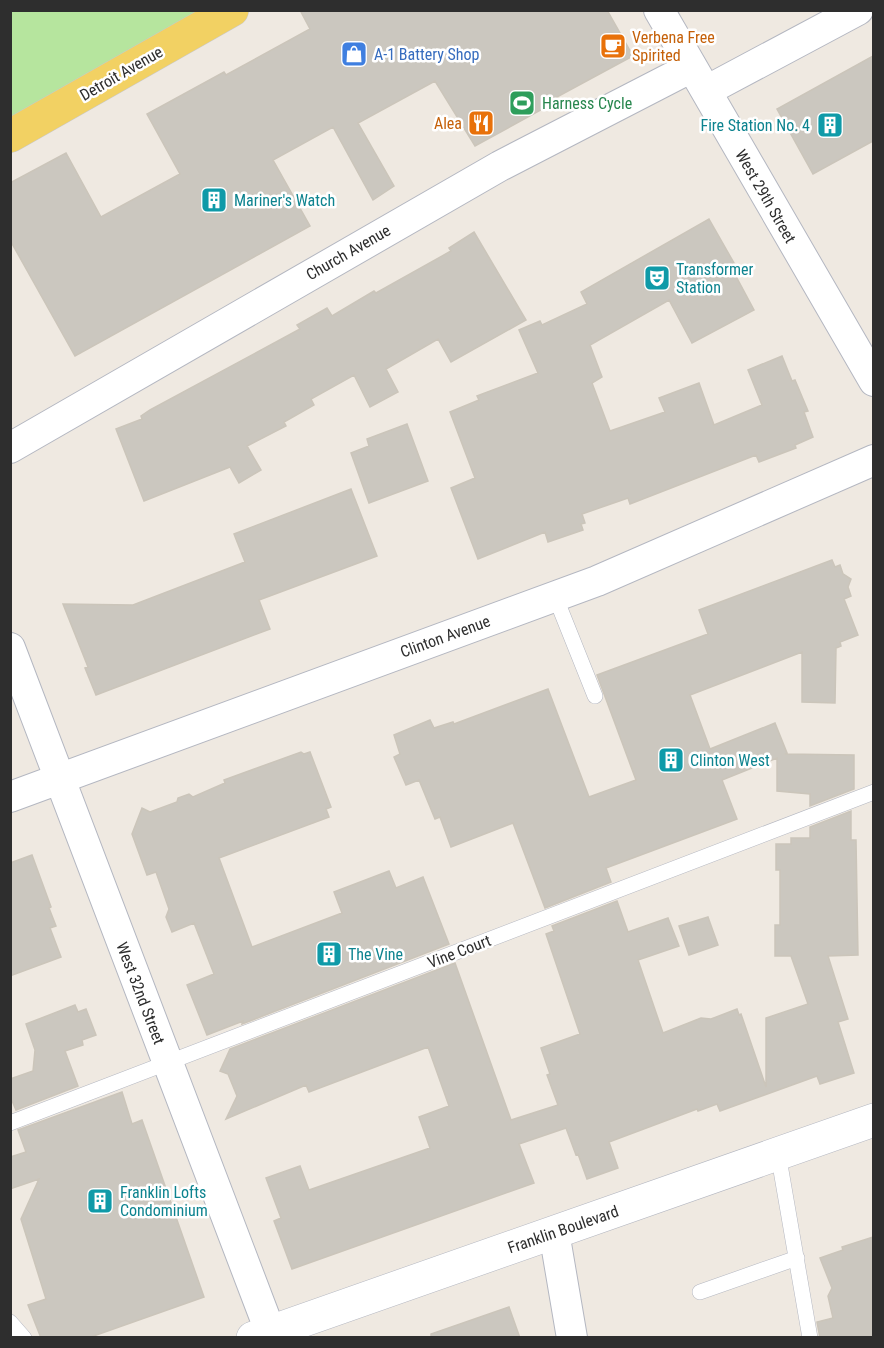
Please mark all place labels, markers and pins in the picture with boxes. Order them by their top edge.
place label: Verbena Free Spirited [632,28,715,65]
cafe icon: Verbena Free Spirited [598,31,628,61]
shop icon: A-1 Battery Shop [339,39,369,69]
place label: A-1 Battery Shop [374,45,480,64]
sports icon: Harness Cycle [507,88,537,118]
place label: Harness Cycle [542,94,632,113]
restaurant icon: Alea [466,108,496,138]
building icon: Fire Station No. 4 [815,110,845,140]
place label: Alea [434,114,462,133]
place label: Fire Station No. 4 [700,116,810,135]
building icon: Mariner's Watch [199,185,229,215]
place label: Mariner's Watch [234,191,335,210]
place label: Transformer Station [676,260,754,297]
theatre icon: Transformer Station [642,263,672,293]
building icon: Clinton West [656,745,686,775]
place label: Clinton West [690,751,770,770]
building icon: The Vine [314,939,344,969]
place label: The Vine [348,945,403,964]
place label: Franklin Lofts Condominium [120,1183,208,1220]
building icon: Franklin Lofts Condominium [85,1186,115,1216]

